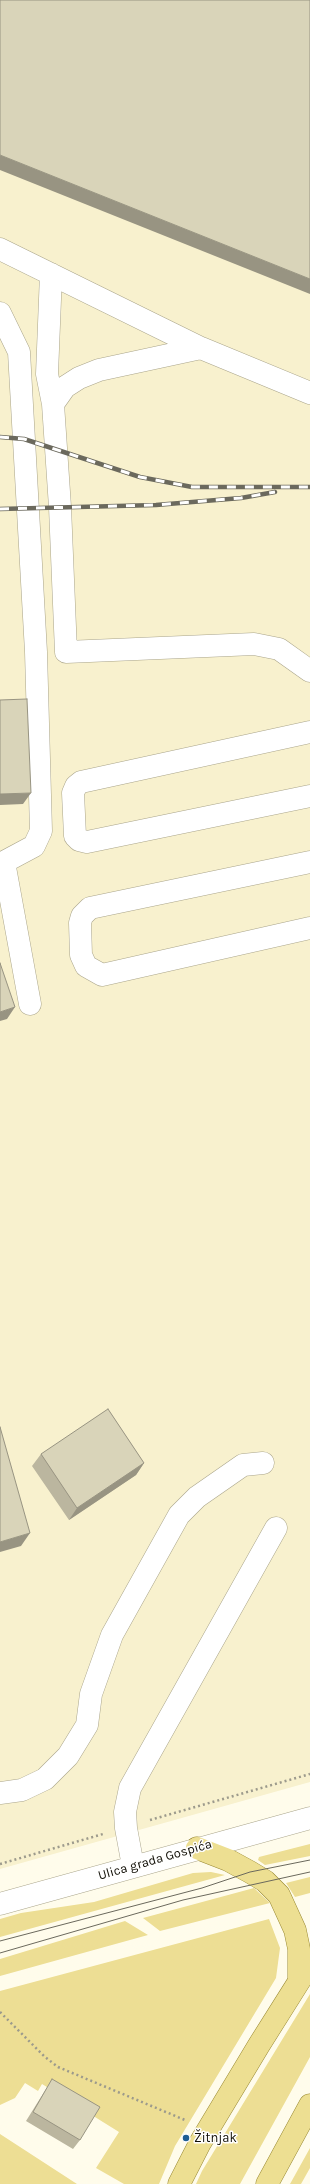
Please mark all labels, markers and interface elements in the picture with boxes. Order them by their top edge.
street label: Ulica grada Gospića [96,1836,214,1884]
place label: Žitnjak [194,2130,237,2146]
marker: Žitnjak [181,2133,191,2143]

